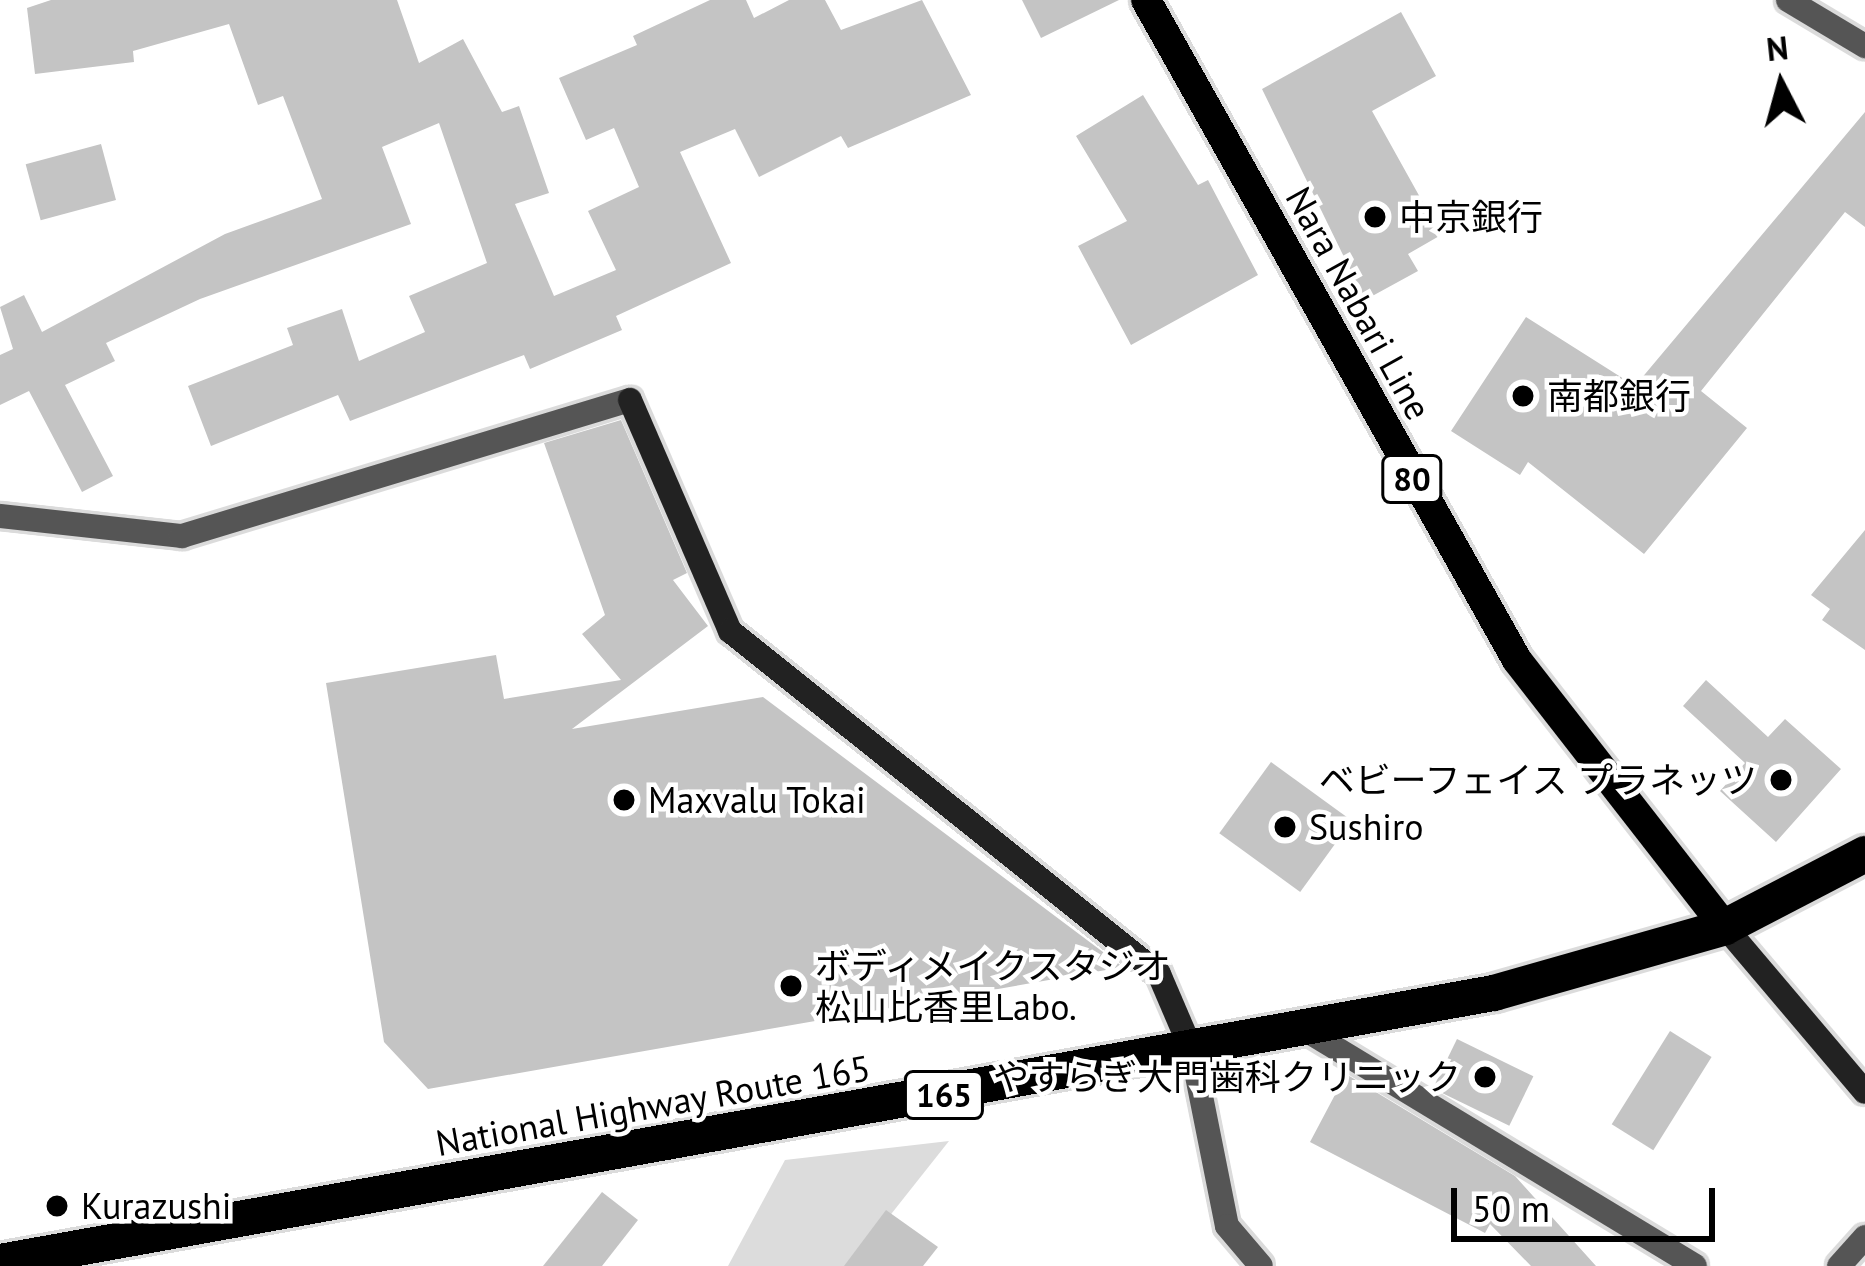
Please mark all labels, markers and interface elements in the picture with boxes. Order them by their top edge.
north arrow [1721,24,1841,144]
text: N [1764,25,1790,70]
street label: Nara Nabari Line [1277,179,1441,427]
place label: 中京銀行 [1399,195,1543,239]
marker: 中京銀行 [1362,204,1388,230]
place label: 南都銀行 [1547,374,1691,418]
marker: 南都銀行 [1510,383,1536,409]
road number: 80 [1379,452,1445,506]
place label: ベビーフェイス プラネッツ [1315,758,1757,802]
marker: ベビーフェイス プラネッツ [1768,767,1794,793]
place label: Maxvalu Tokai [648,778,867,822]
marker: Maxvalu Tokai [611,787,637,813]
place label: Sushiro [1309,805,1424,849]
marker: Sushiro [1272,814,1298,840]
place label: ボディメイクスタジオ 松山比香里Labo. [815,943,1175,1028]
marker: ボディメイクスタジオ 松山比香里Labo. [778,973,804,999]
street label: National Highway Route 165 [432,1045,874,1165]
place label: やすらぎ大門歯科クリニック [993,1055,1461,1099]
marker: やすらぎ大門歯科クリニック [1472,1064,1498,1090]
road number: 165 [902,1068,986,1122]
scale bar [1457,1164,1721,1238]
place label: Kurazushi [81,1184,231,1228]
text: 50 m [1472,1185,1550,1232]
marker: Kurazushi [44,1193,70,1219]

